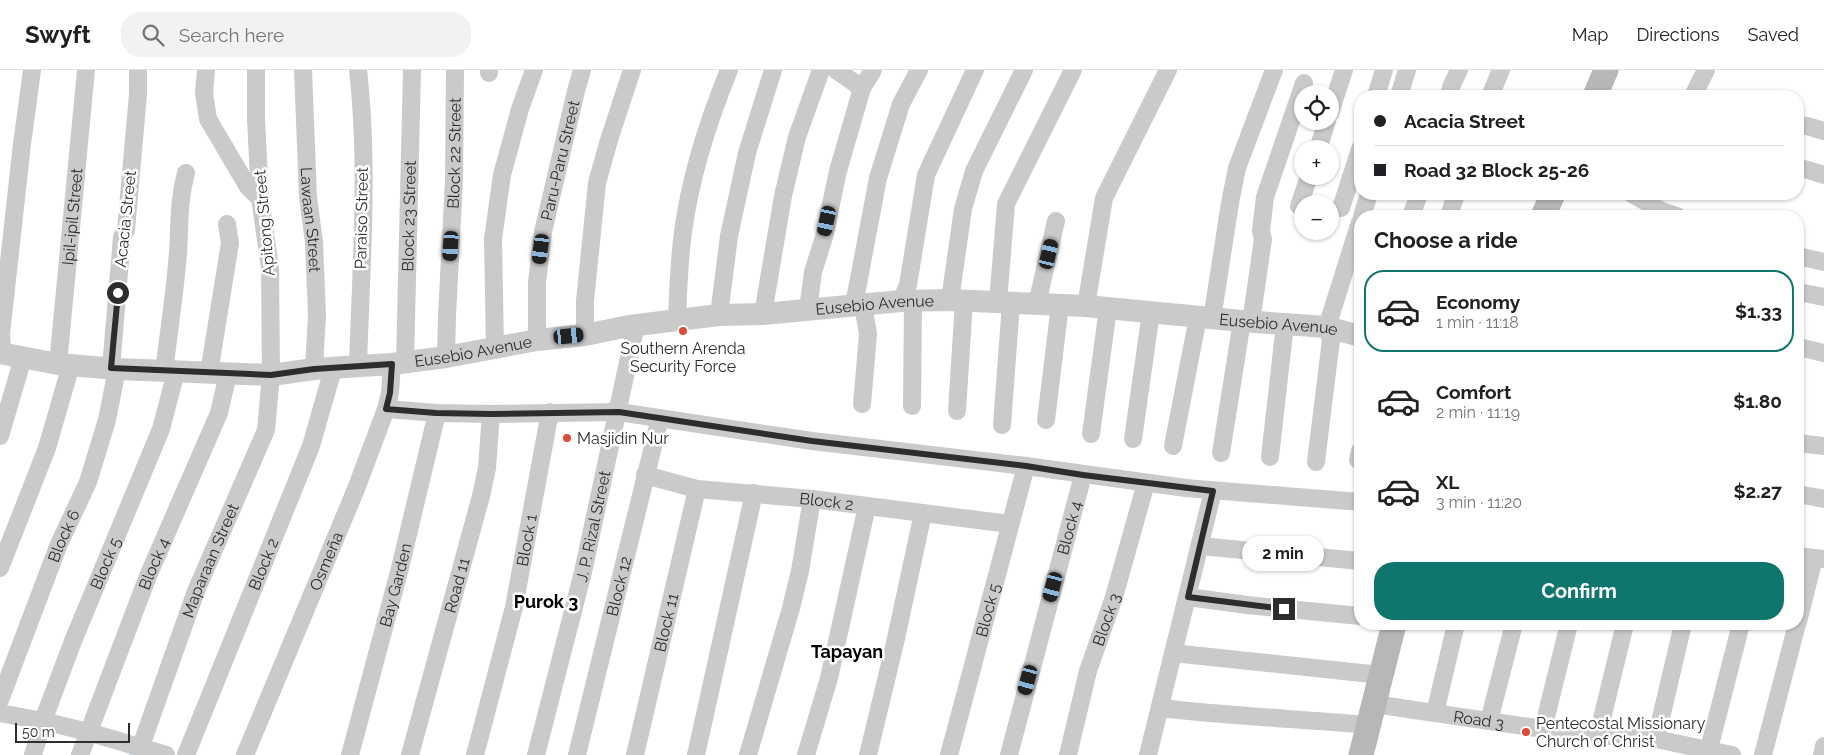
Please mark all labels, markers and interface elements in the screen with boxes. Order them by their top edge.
search box [121,12,471,57]
text: Swyft [25,20,91,49]
icon: search [139,21,167,49]
text: Search here [179,24,284,46]
text: Map [1572,24,1608,45]
text: Directions [1636,24,1720,45]
text: Saved [1748,24,1799,45]
map controls [1294,85,1339,240]
button: locate [1294,85,1339,130]
street label: Block 22 Street [444,97,465,209]
street label: Paru-Paru Street [537,98,584,222]
text: Acacia Street [1404,110,1525,132]
button: + [1294,140,1339,185]
text: Road 32 Block 25-26 [1404,159,1589,181]
street label: Block 23 Street [398,160,420,272]
street label: Paraiso Street [351,166,372,269]
street label: Ipil-ipil Street [58,167,87,266]
street label: Lawaan Street [297,167,324,273]
street label: Apitong Street [250,168,279,277]
street label: Acacia Street [111,169,140,269]
button: − [1294,195,1339,240]
car [816,205,837,237]
text: Choose a ride [1374,227,1518,253]
car [442,231,459,261]
car [531,233,550,265]
car [1038,238,1059,270]
route start [107,282,129,304]
icon: car [1376,289,1421,334]
street label: Eusebio Avenue [815,291,934,319]
text: Economy [1436,291,1520,313]
text: $1.33 [1735,300,1782,322]
street label: Eusebio Avenue [1218,310,1340,340]
text: 1 min · 11:18 [1436,313,1519,332]
marker: Southern Arenda Security Force [677,325,689,337]
car [553,327,584,345]
street label: Eusebio Avenue [413,332,533,371]
place label: Southern Arenda Security Force [621,339,745,376]
icon: car [1376,379,1421,424]
text: Comfort [1436,381,1511,403]
text: $1.80 [1733,390,1782,412]
text: 2 min · 11:19 [1436,403,1520,422]
place label: Masjidin Nur [577,429,669,448]
marker: Masjidin Nur [561,432,573,444]
street label: J. P. Rizal Street [572,468,615,584]
icon: car [1376,469,1421,514]
text: XL [1436,471,1459,493]
text: $2.27 [1734,480,1782,502]
street label: Block 2 [799,489,855,514]
text: 3 min · 11:20 [1436,493,1522,512]
street label: Block 4 [1053,499,1086,557]
street label: Maparaan Street [178,500,243,620]
street label: Block 6 [44,507,84,565]
street label: Block 1 [513,512,541,568]
street label: Osmeña [306,529,347,594]
street label: Block 5 [86,534,125,592]
street label: Block 4 [135,535,174,592]
street label: Block 2 [245,536,283,593]
callout: 2 min [1243,536,1325,572]
street label: Bay Garden [376,541,416,629]
text: 2 min [1262,544,1304,563]
street label: Block 12 [603,554,636,618]
street label: Road 11 [440,556,474,615]
button: Confirm [1374,562,1784,620]
car [1041,571,1064,603]
street label: Block 5 [972,581,1004,639]
district label: Purok 3 [514,591,578,612]
street label: Block 11 [650,591,682,654]
street label: Block 3 [1089,591,1125,648]
route end [1273,598,1295,620]
district label: Tapayan [811,641,883,662]
car [1016,664,1039,696]
street label: Road 3 [1452,707,1505,733]
place label: Pentecostal Missionary Church of Christ [1536,714,1706,751]
scale bar [15,720,130,743]
text: 50 m [22,724,55,740]
marker: Pentecostal Missionary Church of Christ [1520,726,1532,738]

